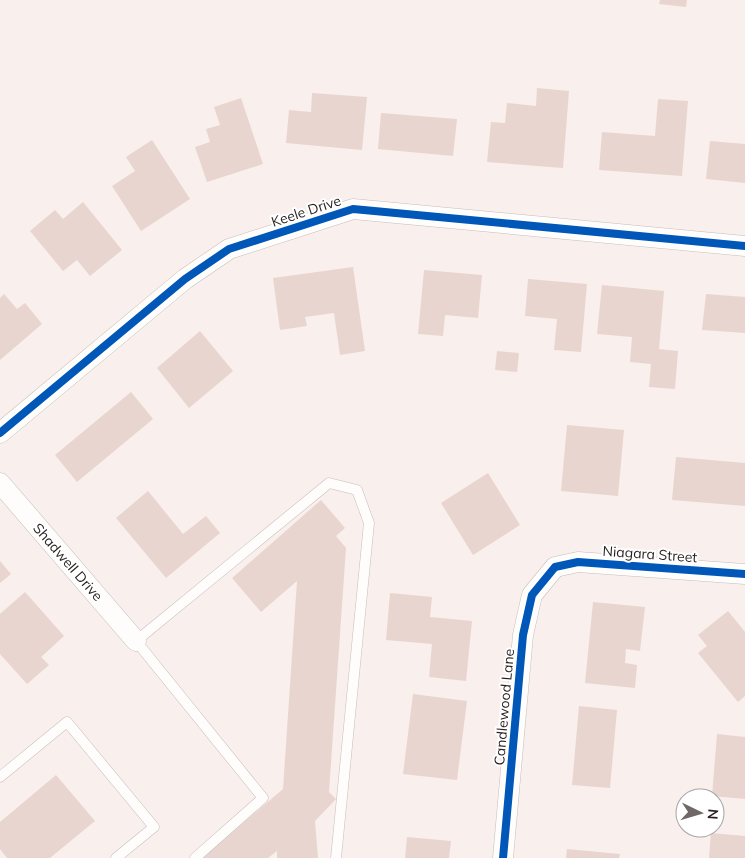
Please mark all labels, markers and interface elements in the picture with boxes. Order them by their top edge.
street label: Keele Drive [269,191,343,231]
street label: Shadwell Drive [29,519,107,605]
street label: Niagara Street [602,542,698,566]
street label: Candlewood Lane [490,648,518,766]
north arrow [675,788,725,838]
text: N [704,808,722,820]

